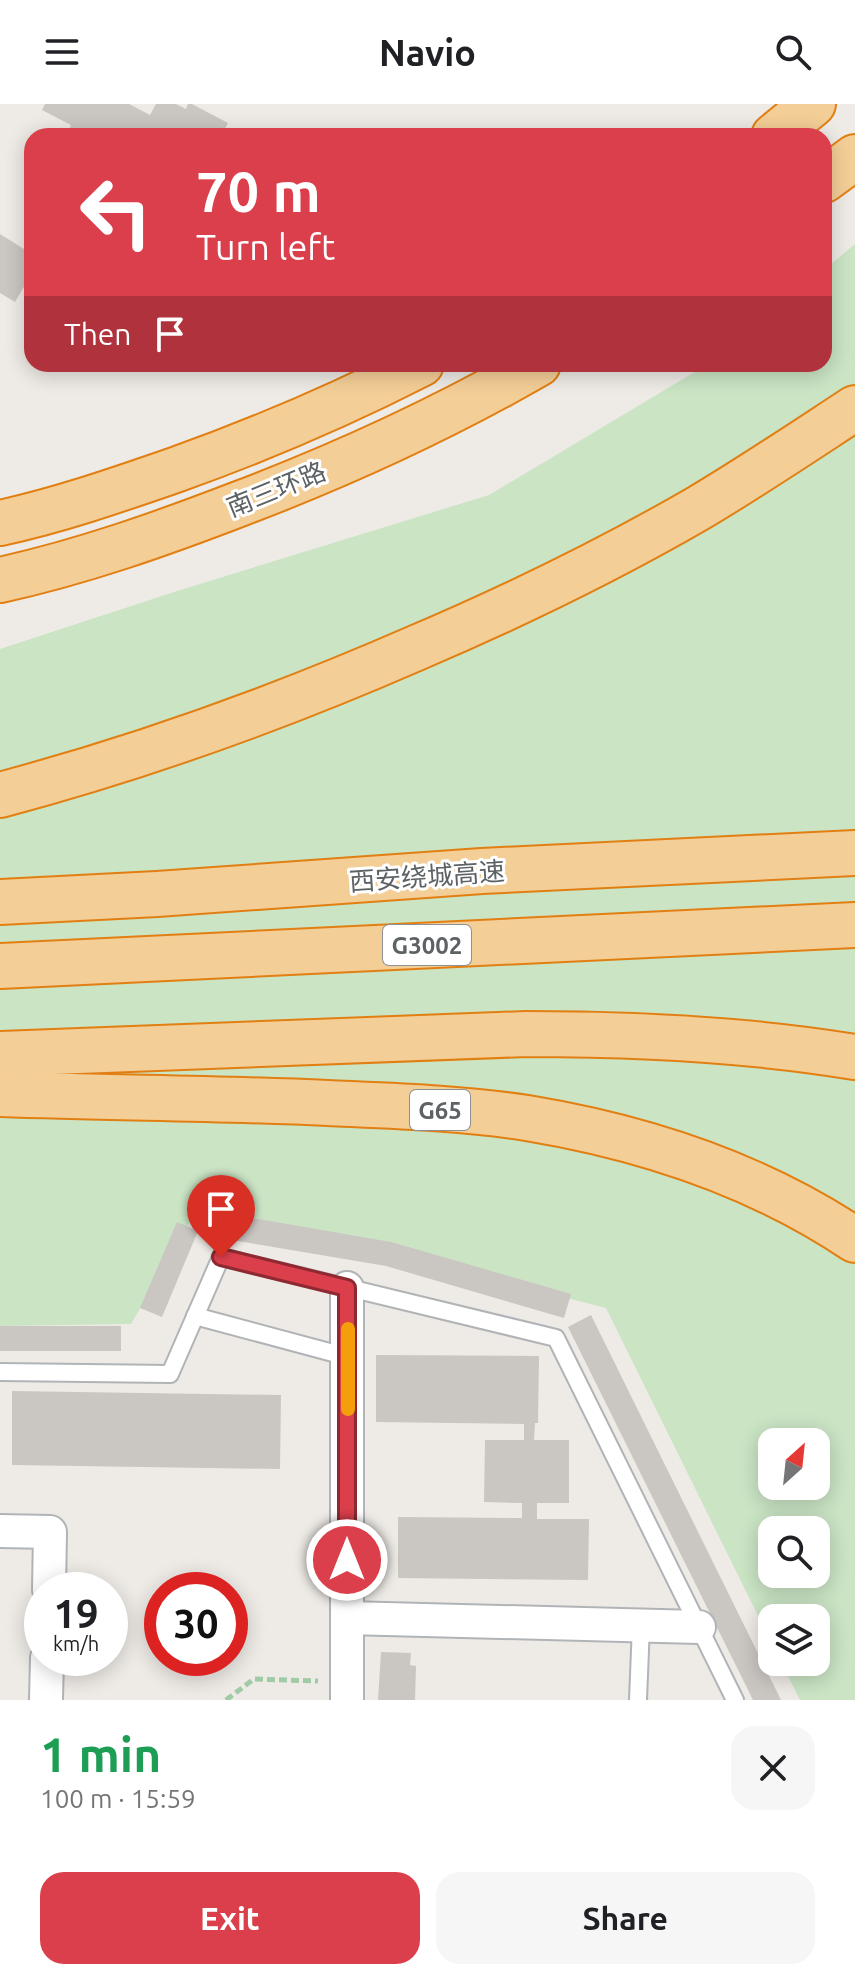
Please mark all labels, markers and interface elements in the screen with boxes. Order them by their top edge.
icon: menu [40,30,84,74]
icon: search [771,30,815,74]
text: Navio [379,32,476,73]
icon: left [64,160,168,264]
text: 70 m [196,160,321,223]
text: Turn left [196,226,335,267]
icon: arrive [148,312,192,356]
text: Then [64,317,132,351]
street label: 南三环路 [222,456,330,522]
street label: 西安绕城高速 [348,856,506,896]
road number: G3002 [383,925,471,965]
road number: G65 [410,1090,470,1130]
pin [187,1175,255,1257]
icon: arrive [199,1187,243,1231]
north arrow [758,1428,830,1500]
map controls [758,1428,830,1676]
button: search [758,1516,830,1588]
position arrow [305,1518,389,1602]
speed limit sign: 30 [144,1572,248,1676]
text: 19 [53,1591,99,1636]
button: layers [758,1604,830,1676]
text: km/h [53,1632,99,1655]
button: close [731,1726,815,1810]
text: 1 min [40,1727,161,1781]
text: 100 m · 15:59 [40,1784,196,1813]
button: Exit [40,1872,420,1964]
button: Share [436,1872,815,1964]

